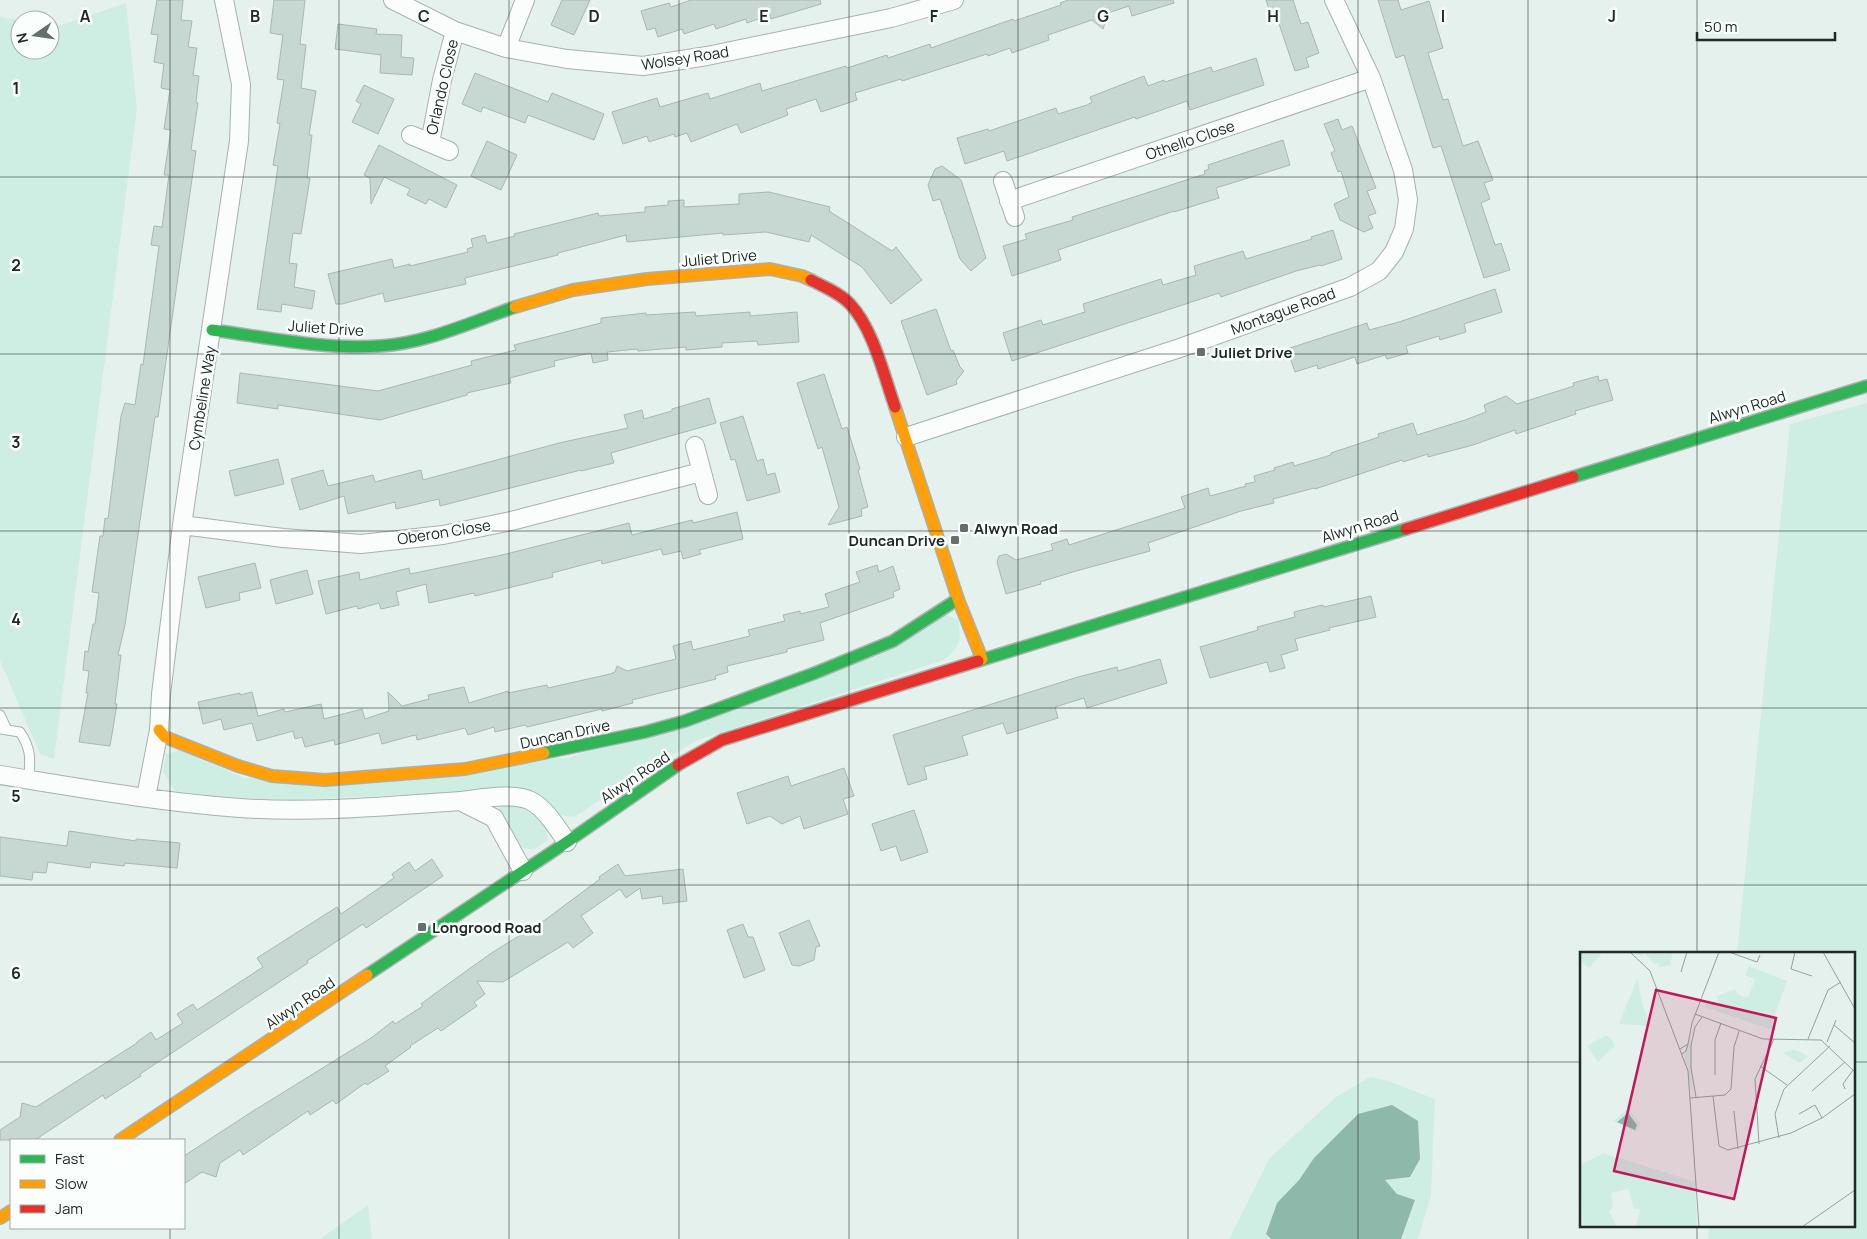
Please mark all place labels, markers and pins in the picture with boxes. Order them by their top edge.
place label: Juliet Drive [1211,342,1293,363]
marker: Juliet Drive [1195,346,1207,358]
place label: Alwyn Road [974,518,1058,539]
marker: Alwyn Road [958,522,970,534]
place label: Duncan Drive [849,530,945,551]
marker: Duncan Drive [949,534,961,546]
place label: Longrood Road [432,917,542,938]
marker: Longrood Road [416,921,428,933]

